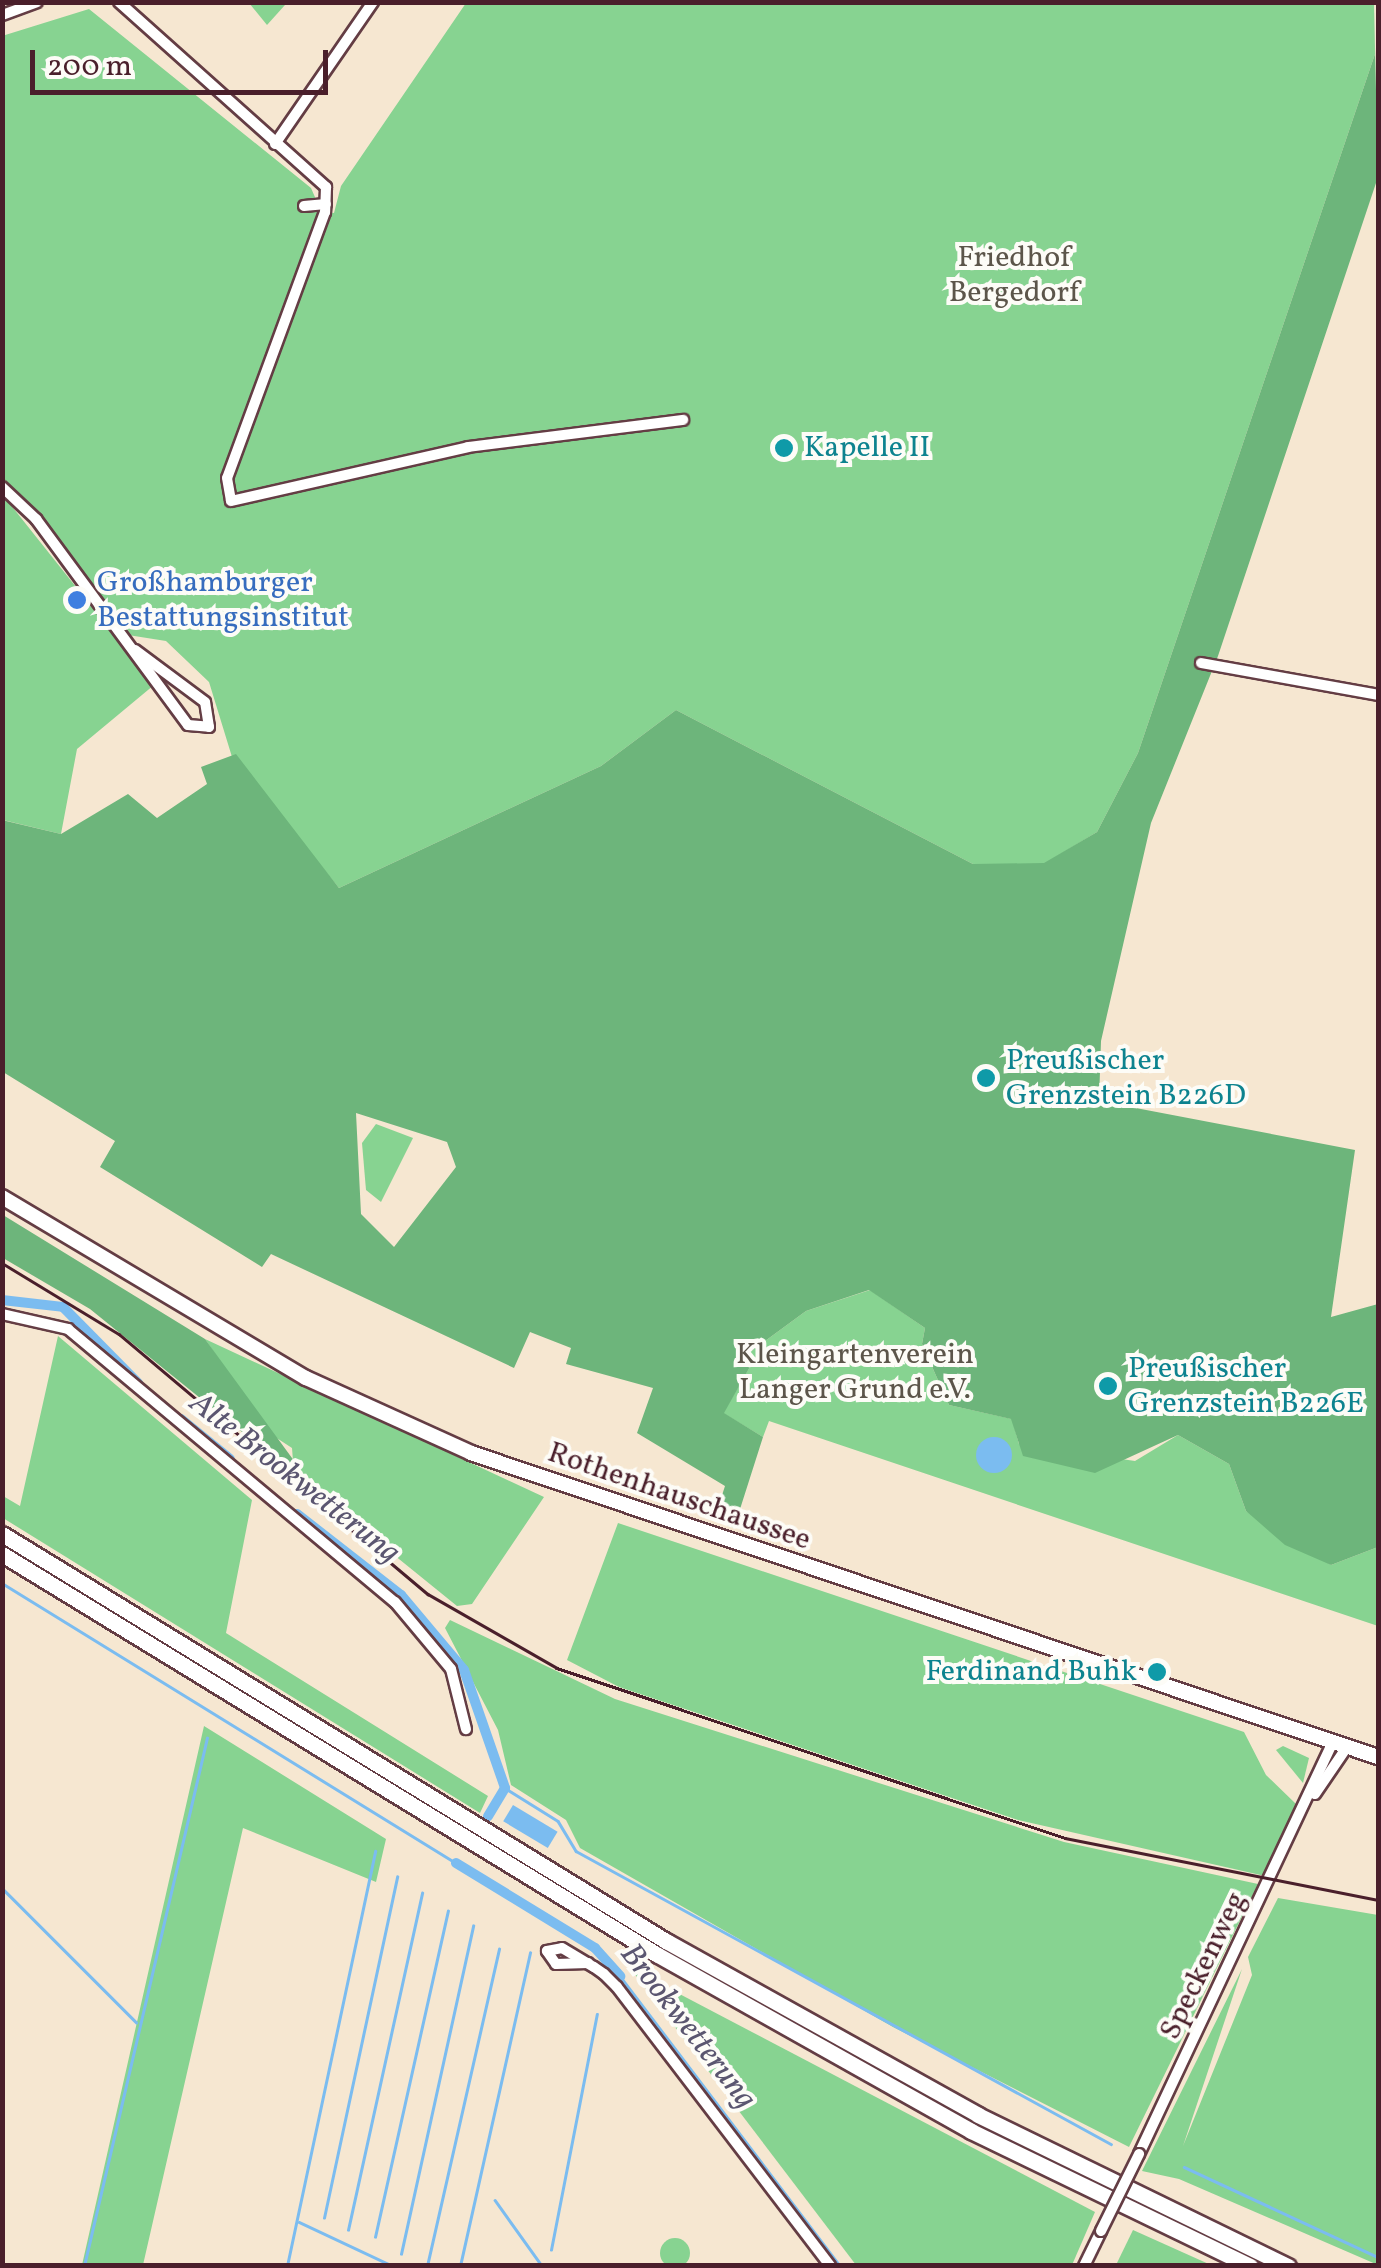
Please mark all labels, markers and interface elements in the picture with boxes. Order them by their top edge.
scale bar [35,30,332,92]
text: 200 m [47,46,132,88]
park label: Friedhof Bergedorf [949,240,1079,310]
place label: Kapelle II [804,430,930,466]
marker: Kapelle II [773,437,795,459]
place label: Großhamburger Bestattungsinstitut [97,565,349,636]
marker: Großhamburger Bestattungsinstitut [66,589,88,611]
place label: Preußischer Grenzstein B226D [1006,1043,1246,1114]
marker: Preußischer Grenzstein B226D [975,1067,997,1089]
park label: Kleingartenverein Langer Grund e.V. [736,1337,974,1408]
place label: Preußischer Grenzstein B226E [1128,1351,1364,1422]
marker: Preußischer Grenzstein B226E [1097,1375,1119,1397]
water label: Alte Brookwetterung [181,1385,407,1573]
street label: Rothenhauschaussee [543,1435,815,1559]
place label: Ferdinand Buhk [925,1654,1137,1690]
marker: Ferdinand Buhk [1146,1661,1168,1683]
street label: Speckenweg [1153,1886,1255,2046]
water label: Brookwetterung [611,1937,763,2117]

